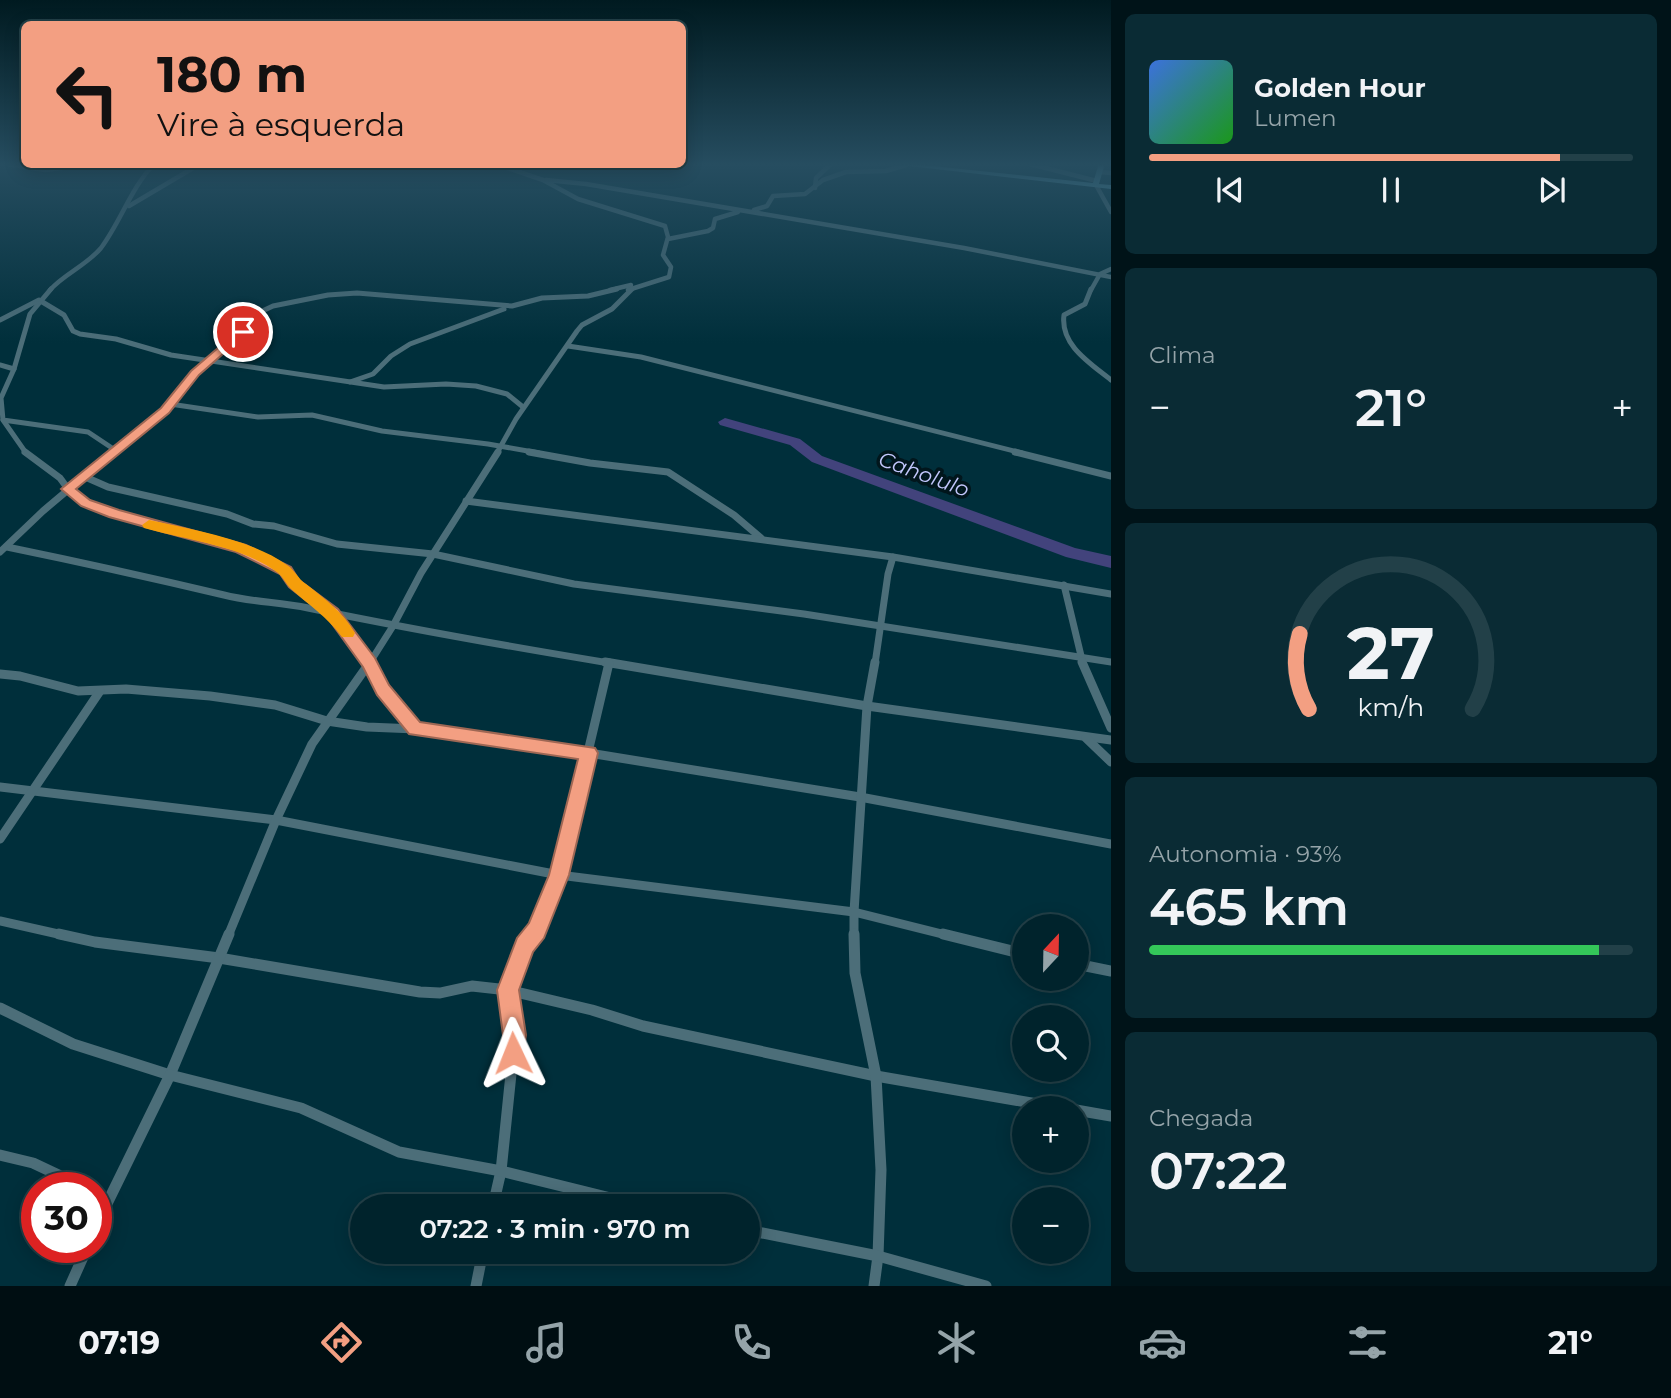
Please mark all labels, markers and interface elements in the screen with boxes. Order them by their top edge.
text: 180 m [157,45,307,104]
icon: left [42,49,133,140]
text: Golden Hour [1254,72,1426,104]
text: Lumen [1254,104,1337,132]
text: Vire à esquerda [157,105,405,144]
icon: previous [1211,171,1249,209]
icon: pause [1372,171,1410,209]
icon: next [1533,171,1571,209]
pin [213,302,273,362]
icon: arrive [224,313,262,351]
text: Clima [1149,341,1216,369]
text: 21° [1355,376,1427,439]
text: − [1149,384,1171,431]
text: + [1611,384,1633,431]
water label: Caholulo [875,446,973,502]
text: 27 [1347,609,1435,697]
text: km/h [1358,692,1424,722]
text: Autonomia · 93% [1149,840,1342,868]
text: 465 km [1149,875,1349,938]
north arrow [1012,914,1088,990]
map controls [1012,914,1089,1264]
button: search [1012,1005,1089,1082]
position arrow [476,1016,550,1090]
button: + [1012,1096,1089,1173]
text: Chegada [1149,1104,1253,1132]
text: 07:22 [1149,1139,1288,1202]
speed limit sign: 30 [21,1172,112,1263]
button: − [1012,1187,1089,1264]
text: 07:22 · 3 min · 970 m [419,1213,691,1245]
icon: directions [317,1318,366,1367]
icon: music [522,1318,571,1367]
icon: phone [727,1318,776,1367]
icon: climate [932,1318,981,1367]
icon: car [1138,1318,1187,1367]
icon: filters [1343,1318,1392,1367]
text: 07:19 [78,1323,160,1362]
text: 21° [1548,1323,1593,1362]

